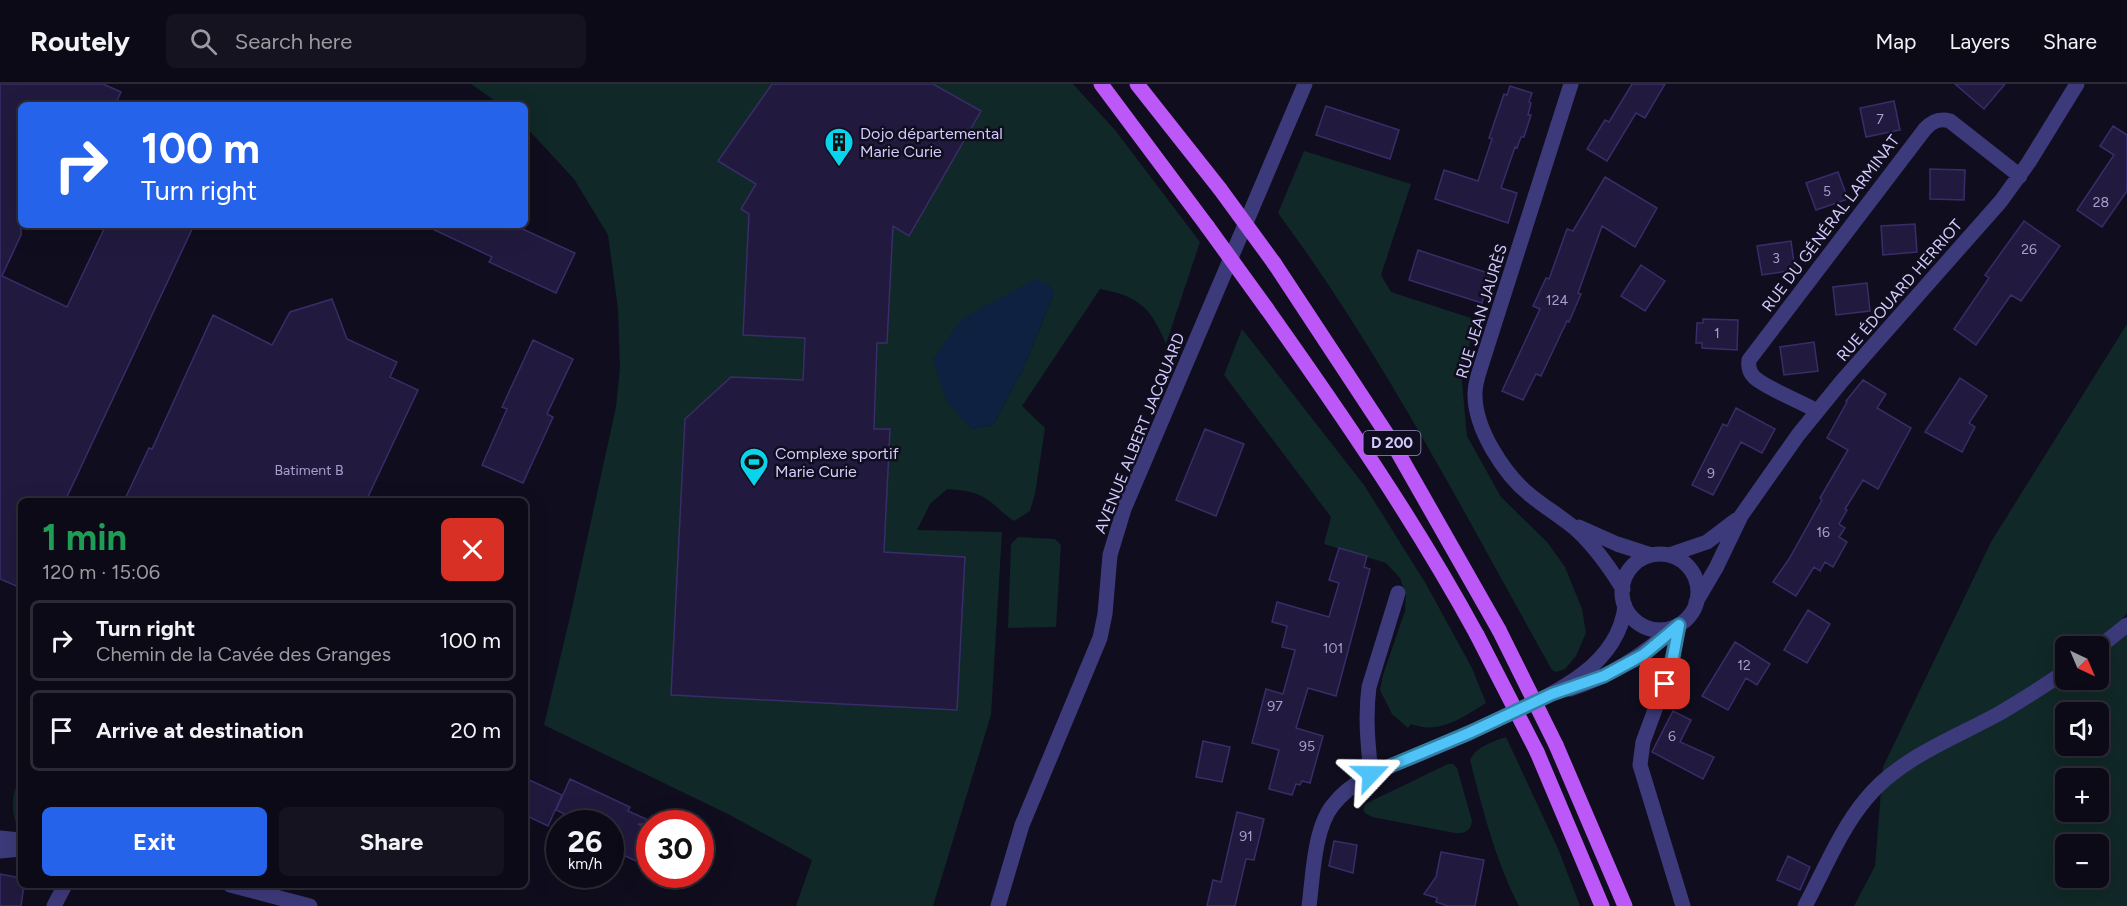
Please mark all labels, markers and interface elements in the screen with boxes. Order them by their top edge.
search box [166,14,586,68]
text: Routely [30,24,130,58]
icon: search [187,25,220,58]
text: Search here [235,28,352,55]
text: Map [1876,29,1916,54]
text: Layers [1949,29,2010,54]
text: Share [2043,29,2097,54]
house number: 7 [1876,111,1884,128]
text: 100 m [141,123,260,174]
place label: Dojo départemental Marie Curie [860,124,1003,161]
icon: right [42,126,120,204]
building icon: Dojo départemental Marie Curie [823,126,855,168]
street label: RUE DU GÉNÉRAL LARMINAT [1758,131,1903,315]
text: Turn right [141,174,257,207]
house number: 5 [1823,183,1831,200]
house number: 28 [2093,194,2109,211]
street label: RUE ÉDOUARD HERRIOT [1833,215,1966,365]
house number: 26 [2021,241,2037,258]
street label: RUE JEAN JAURÈS [1452,242,1511,381]
house number: 3 [1772,250,1780,267]
house number: 124 [1546,292,1568,309]
house number: 1 [1714,325,1720,342]
street label: AVENUE ALBERT JACQUARD [1090,330,1189,536]
road number: D 200 [1364,431,1420,455]
place label: Complexe sportif Marie Curie [775,444,899,481]
sports icon: Complexe sportif Marie Curie [738,446,770,488]
house number: Batiment B [275,462,343,479]
house number: 9 [1707,465,1715,482]
text: 1 min [42,516,127,559]
button: close [441,518,504,581]
house number: 16 [1816,524,1830,541]
text: 120 m · 15:06 [42,560,160,584]
text: Turn right [96,615,195,642]
icon: right [45,624,78,657]
text: 100 m [440,627,501,654]
north arrow [2055,636,2109,690]
map controls [2055,636,2109,888]
house number: 101 [1323,640,1343,657]
text: Chemin de la Cavée des Granges [96,642,391,666]
house number: 12 [1737,657,1751,674]
pin [1639,658,1690,709]
icon: arrive [1648,667,1681,700]
house number: 97 [1267,698,1283,715]
button: sound [2055,702,2109,756]
icon: arrive [45,714,78,747]
text: Arrive at destination [96,717,304,744]
text: 20 m [450,717,501,744]
house number: 6 [1668,728,1676,745]
house number: 95 [1299,738,1315,755]
position arrow [1339,742,1403,806]
button: + [2055,768,2109,822]
button: Exit [42,807,267,876]
button: Share [279,807,504,876]
speed limit sign: 30 [636,810,714,888]
text: 26 [568,823,602,860]
house number: 91 [1239,828,1253,845]
button: − [2055,834,2109,888]
text: km/h [568,855,602,873]

